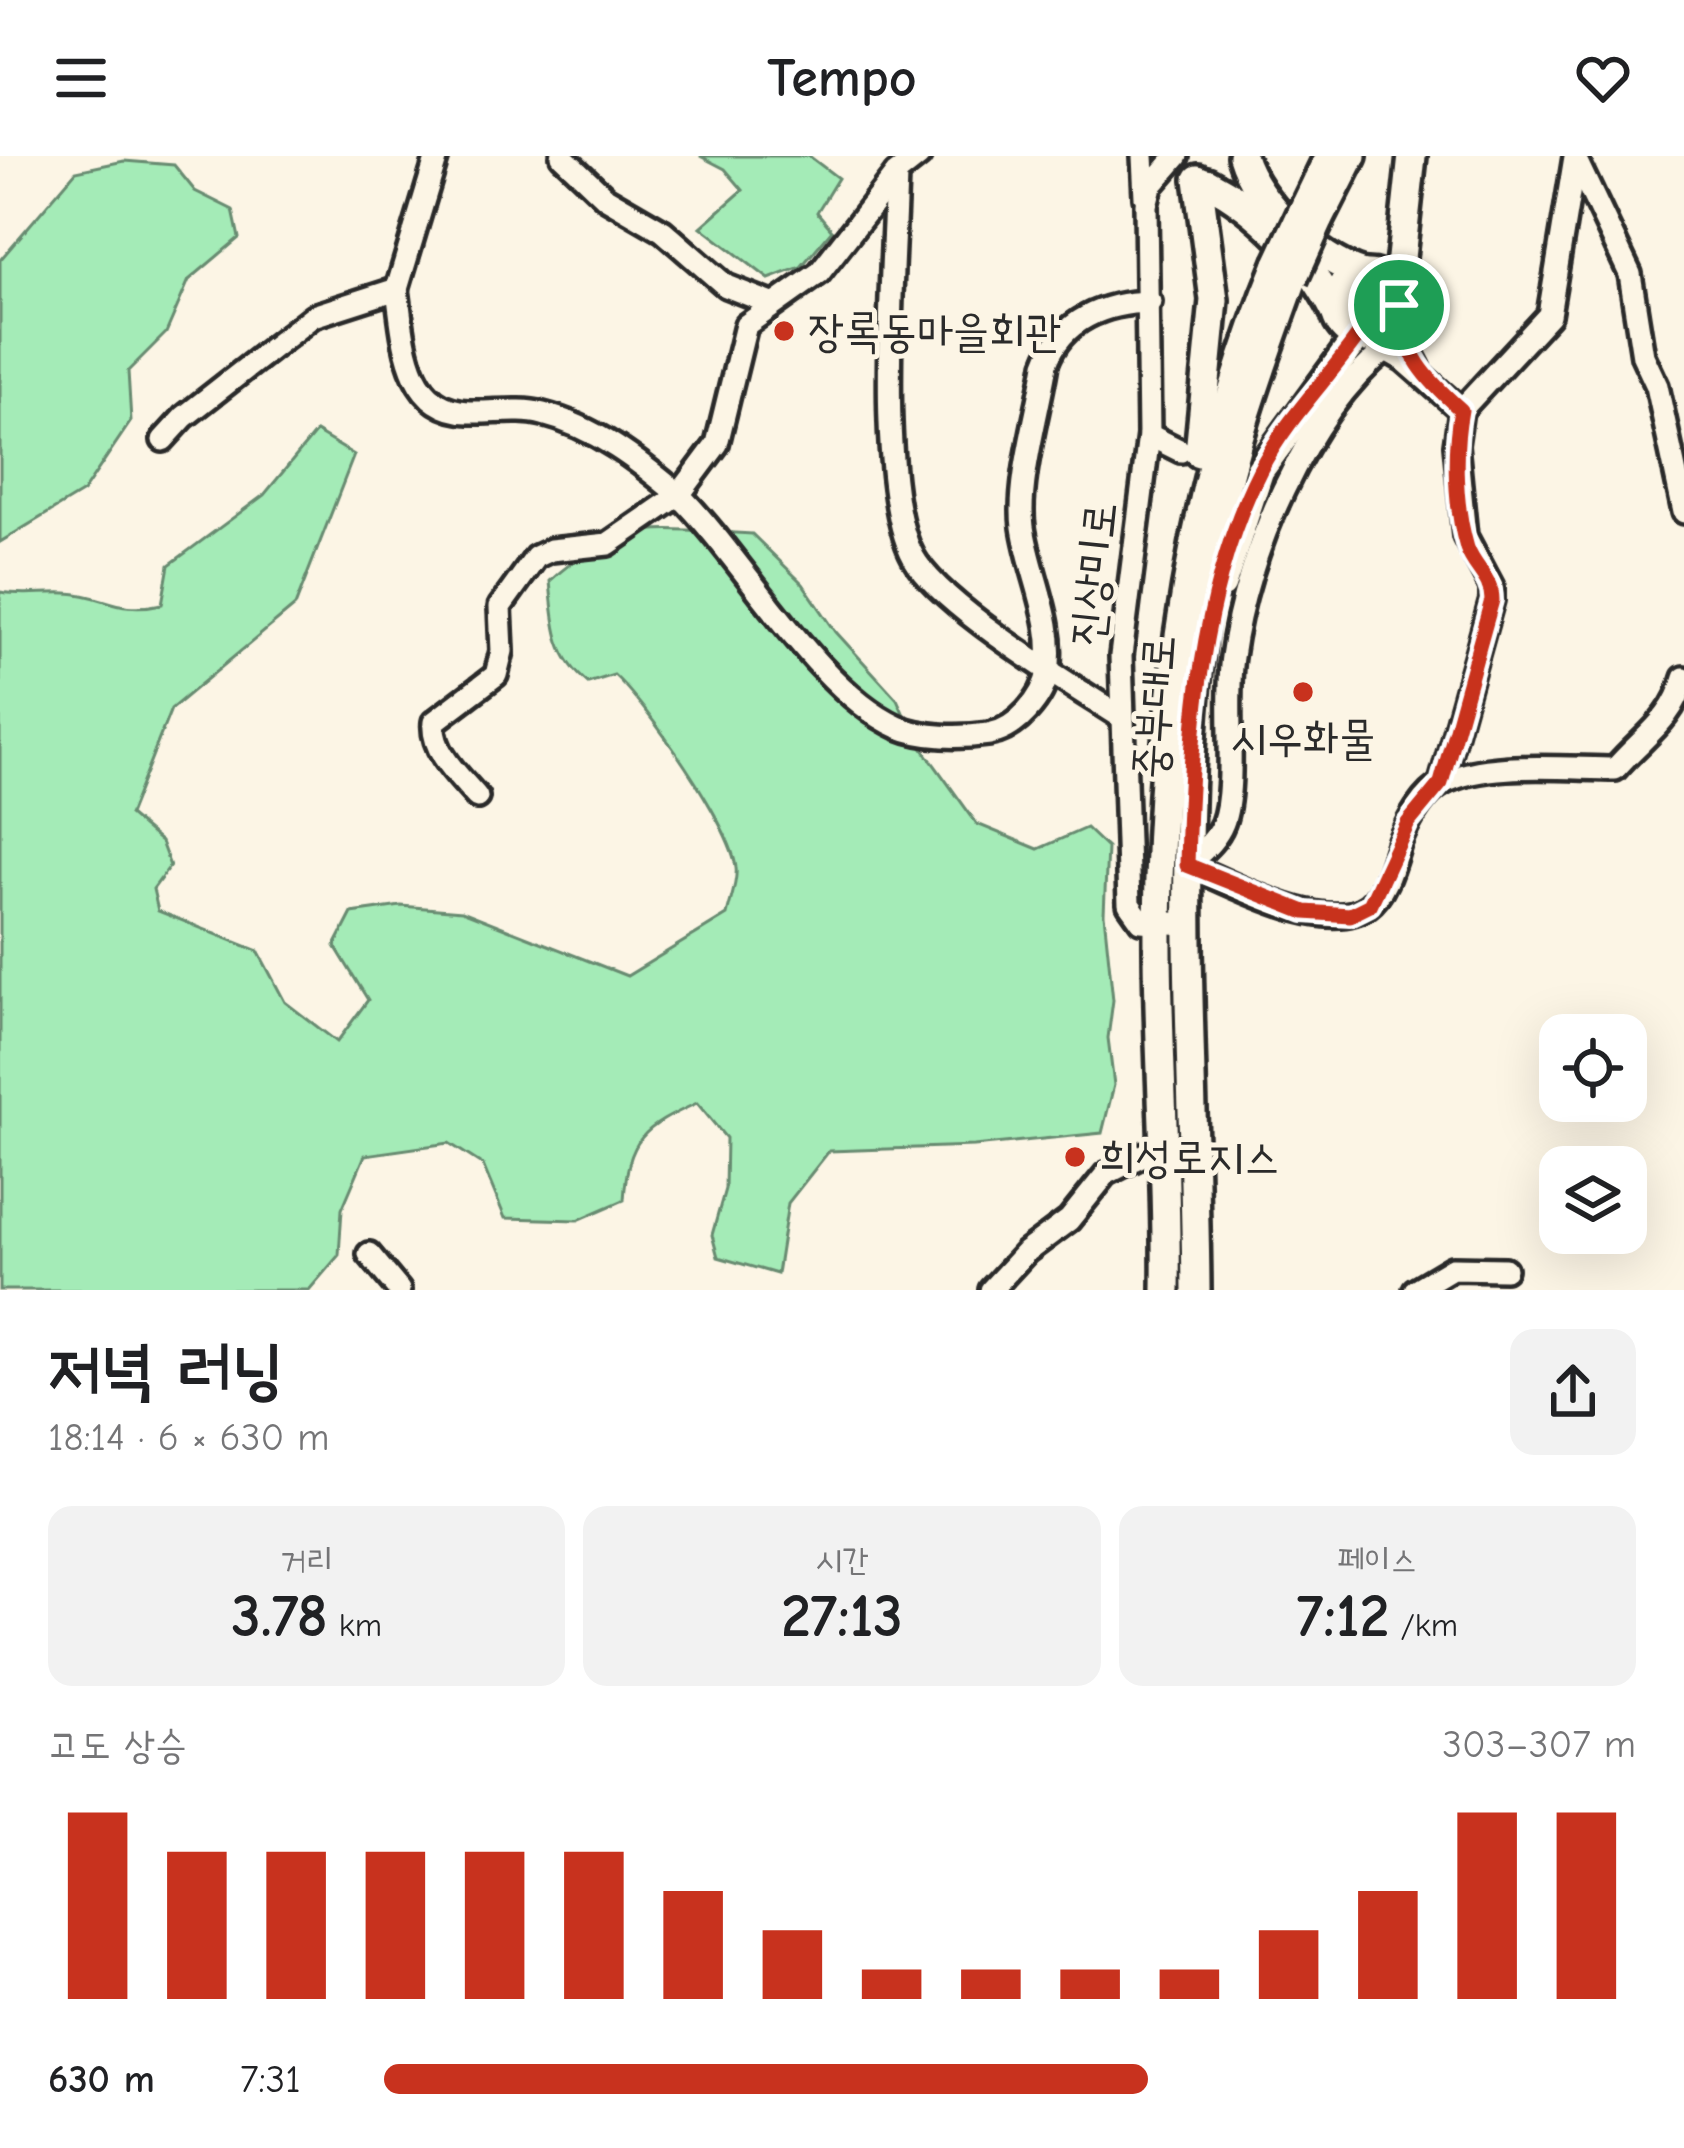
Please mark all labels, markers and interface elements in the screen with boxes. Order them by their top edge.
icon: menu [48,45,114,111]
icon: heart [1570,45,1636,111]
text: Tempo [767,47,917,110]
pin [1348,254,1450,356]
icon: arrive [1366,272,1432,338]
place label: 장록동마을회관 [808,305,1061,357]
marker: 장록동마을회관 [771,318,797,344]
street label: 진상미로 [1060,499,1126,649]
street label: 중부대로 [1123,633,1185,781]
marker: 시우화물 [1290,679,1316,705]
place label: 시우화물 [1231,712,1375,764]
map controls [1539,1014,1647,1254]
button: locate [1539,1014,1647,1122]
place label: 희성로지스 [1099,1131,1280,1183]
marker: 희성로지스 [1062,1144,1088,1170]
button: layers [1539,1146,1647,1254]
button: share [1510,1329,1636,1455]
text: 저녁 러닝 [48,1332,284,1408]
text: 18:14 · 6 × 630 m [48,1415,330,1460]
text: 거리 [280,1541,333,1579]
text: 시간 [815,1541,869,1579]
text: 페이스 [1337,1541,1417,1579]
text: 3.78 [231,1582,328,1651]
text: 27:13 [781,1582,903,1651]
text: 7:12 [1297,1582,1389,1651]
text: km [328,1606,382,1644]
text: /km [1389,1606,1458,1644]
text: 303–307 m [1442,1722,1636,1767]
text: 고도 상승 [48,1723,187,1768]
text: 630 m [48,2057,155,2102]
text: 7:31 [240,2057,301,2102]

